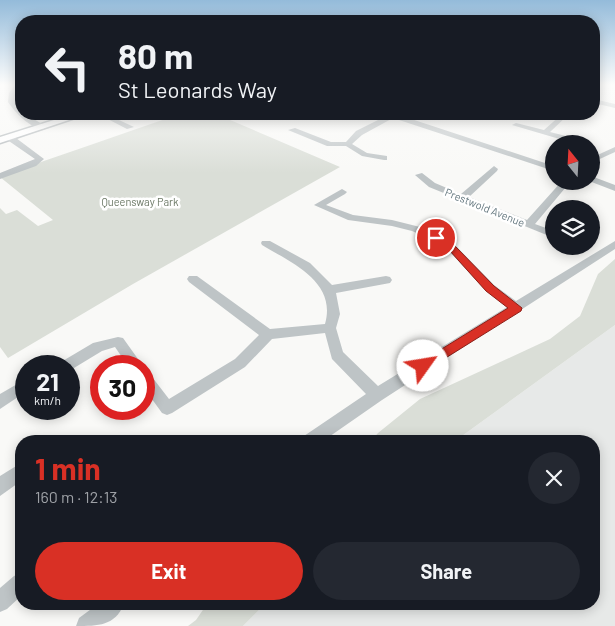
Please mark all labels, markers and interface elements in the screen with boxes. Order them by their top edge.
text: 80 m [118,34,193,76]
icon: left [35,35,100,100]
text: St Leonards Way [118,76,277,102]
north arrow [545,135,600,190]
map controls [545,135,600,255]
street label: Prestwold Avenue [443,185,527,229]
park label: Queensway Park [101,195,179,208]
button: layers [545,200,600,255]
pin [415,217,457,259]
icon: arrive [422,224,450,252]
position arrow [396,339,448,391]
speed limit sign: 30 [90,355,155,420]
text: 21 [36,366,59,396]
text: km/h [34,393,61,407]
text: 1 min [35,450,101,486]
button: close [528,452,580,504]
text: 160 m · 12:13 [35,487,118,506]
button: Exit [35,542,303,600]
button: Share [313,542,580,600]

